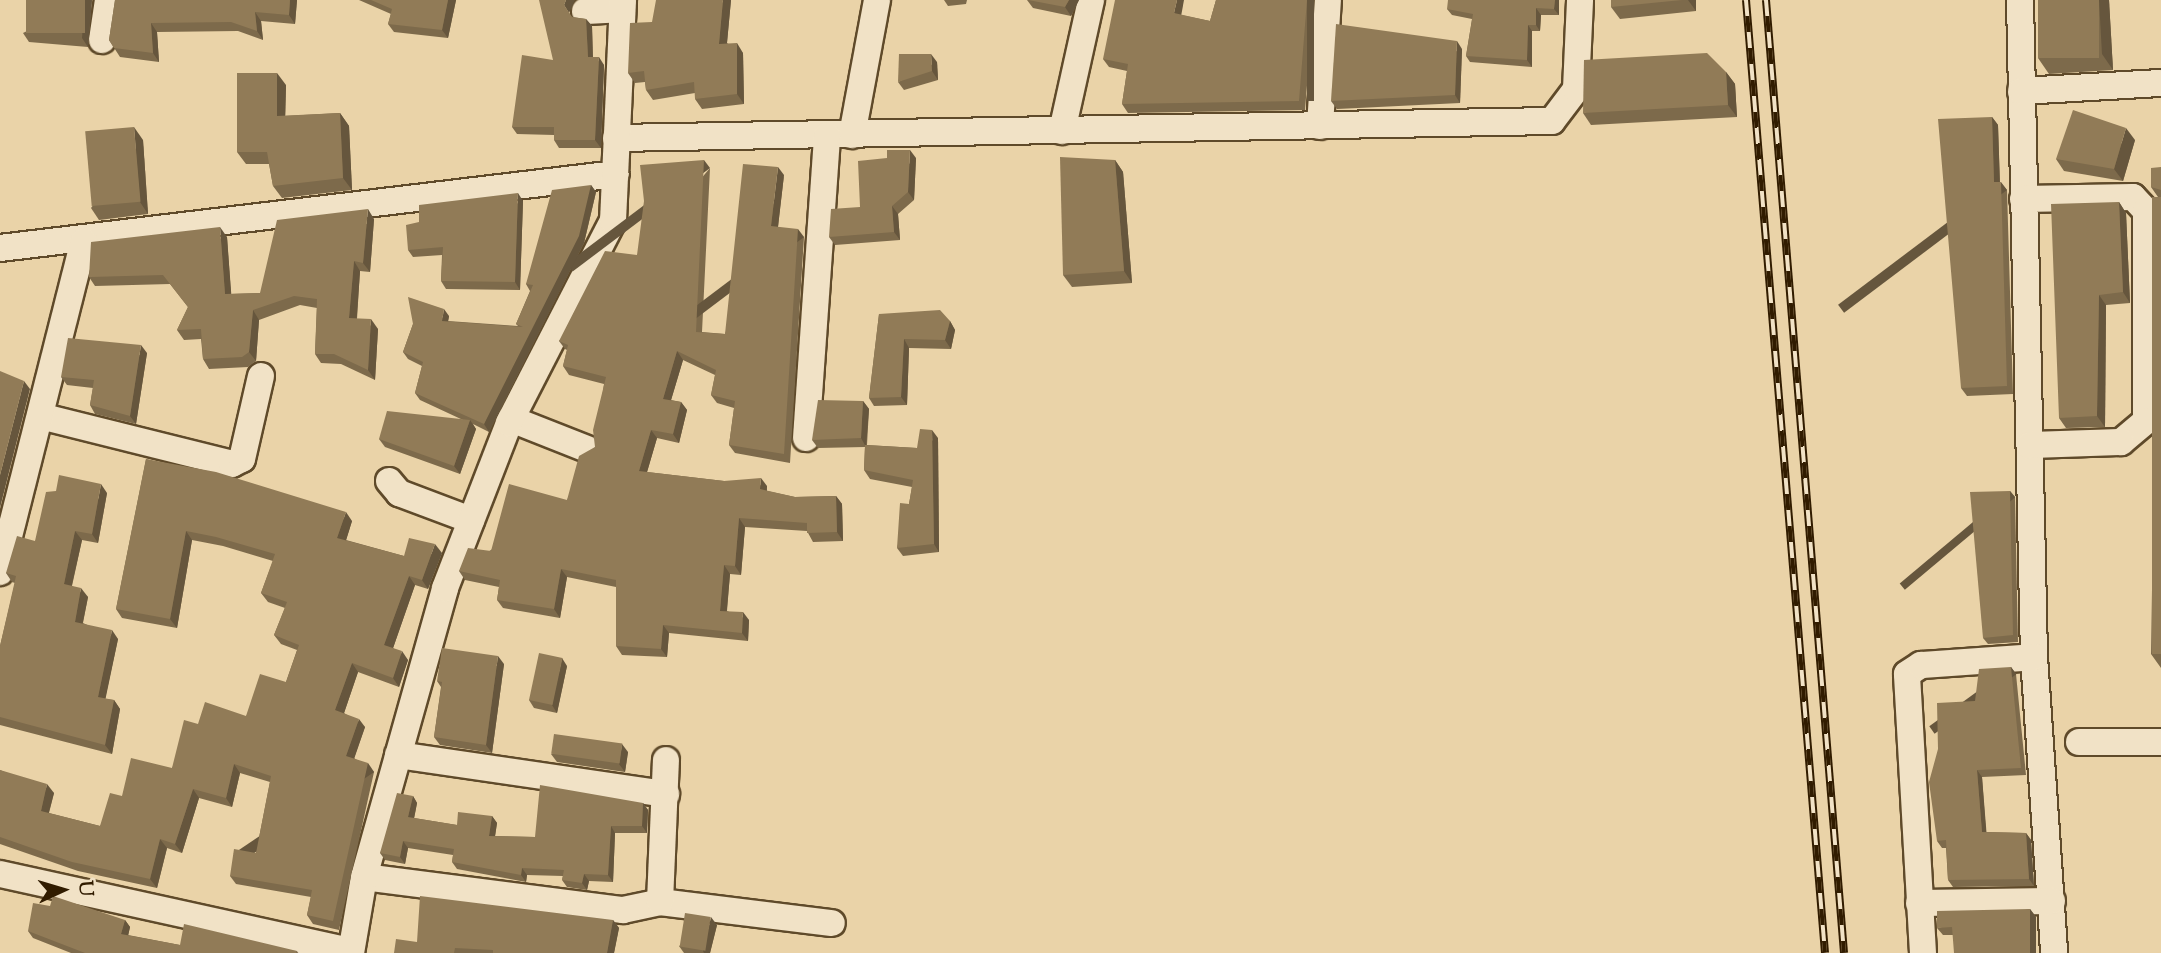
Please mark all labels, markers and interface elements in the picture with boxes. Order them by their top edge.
north arrow [28,855,98,925]
text: U [70,880,98,897]

